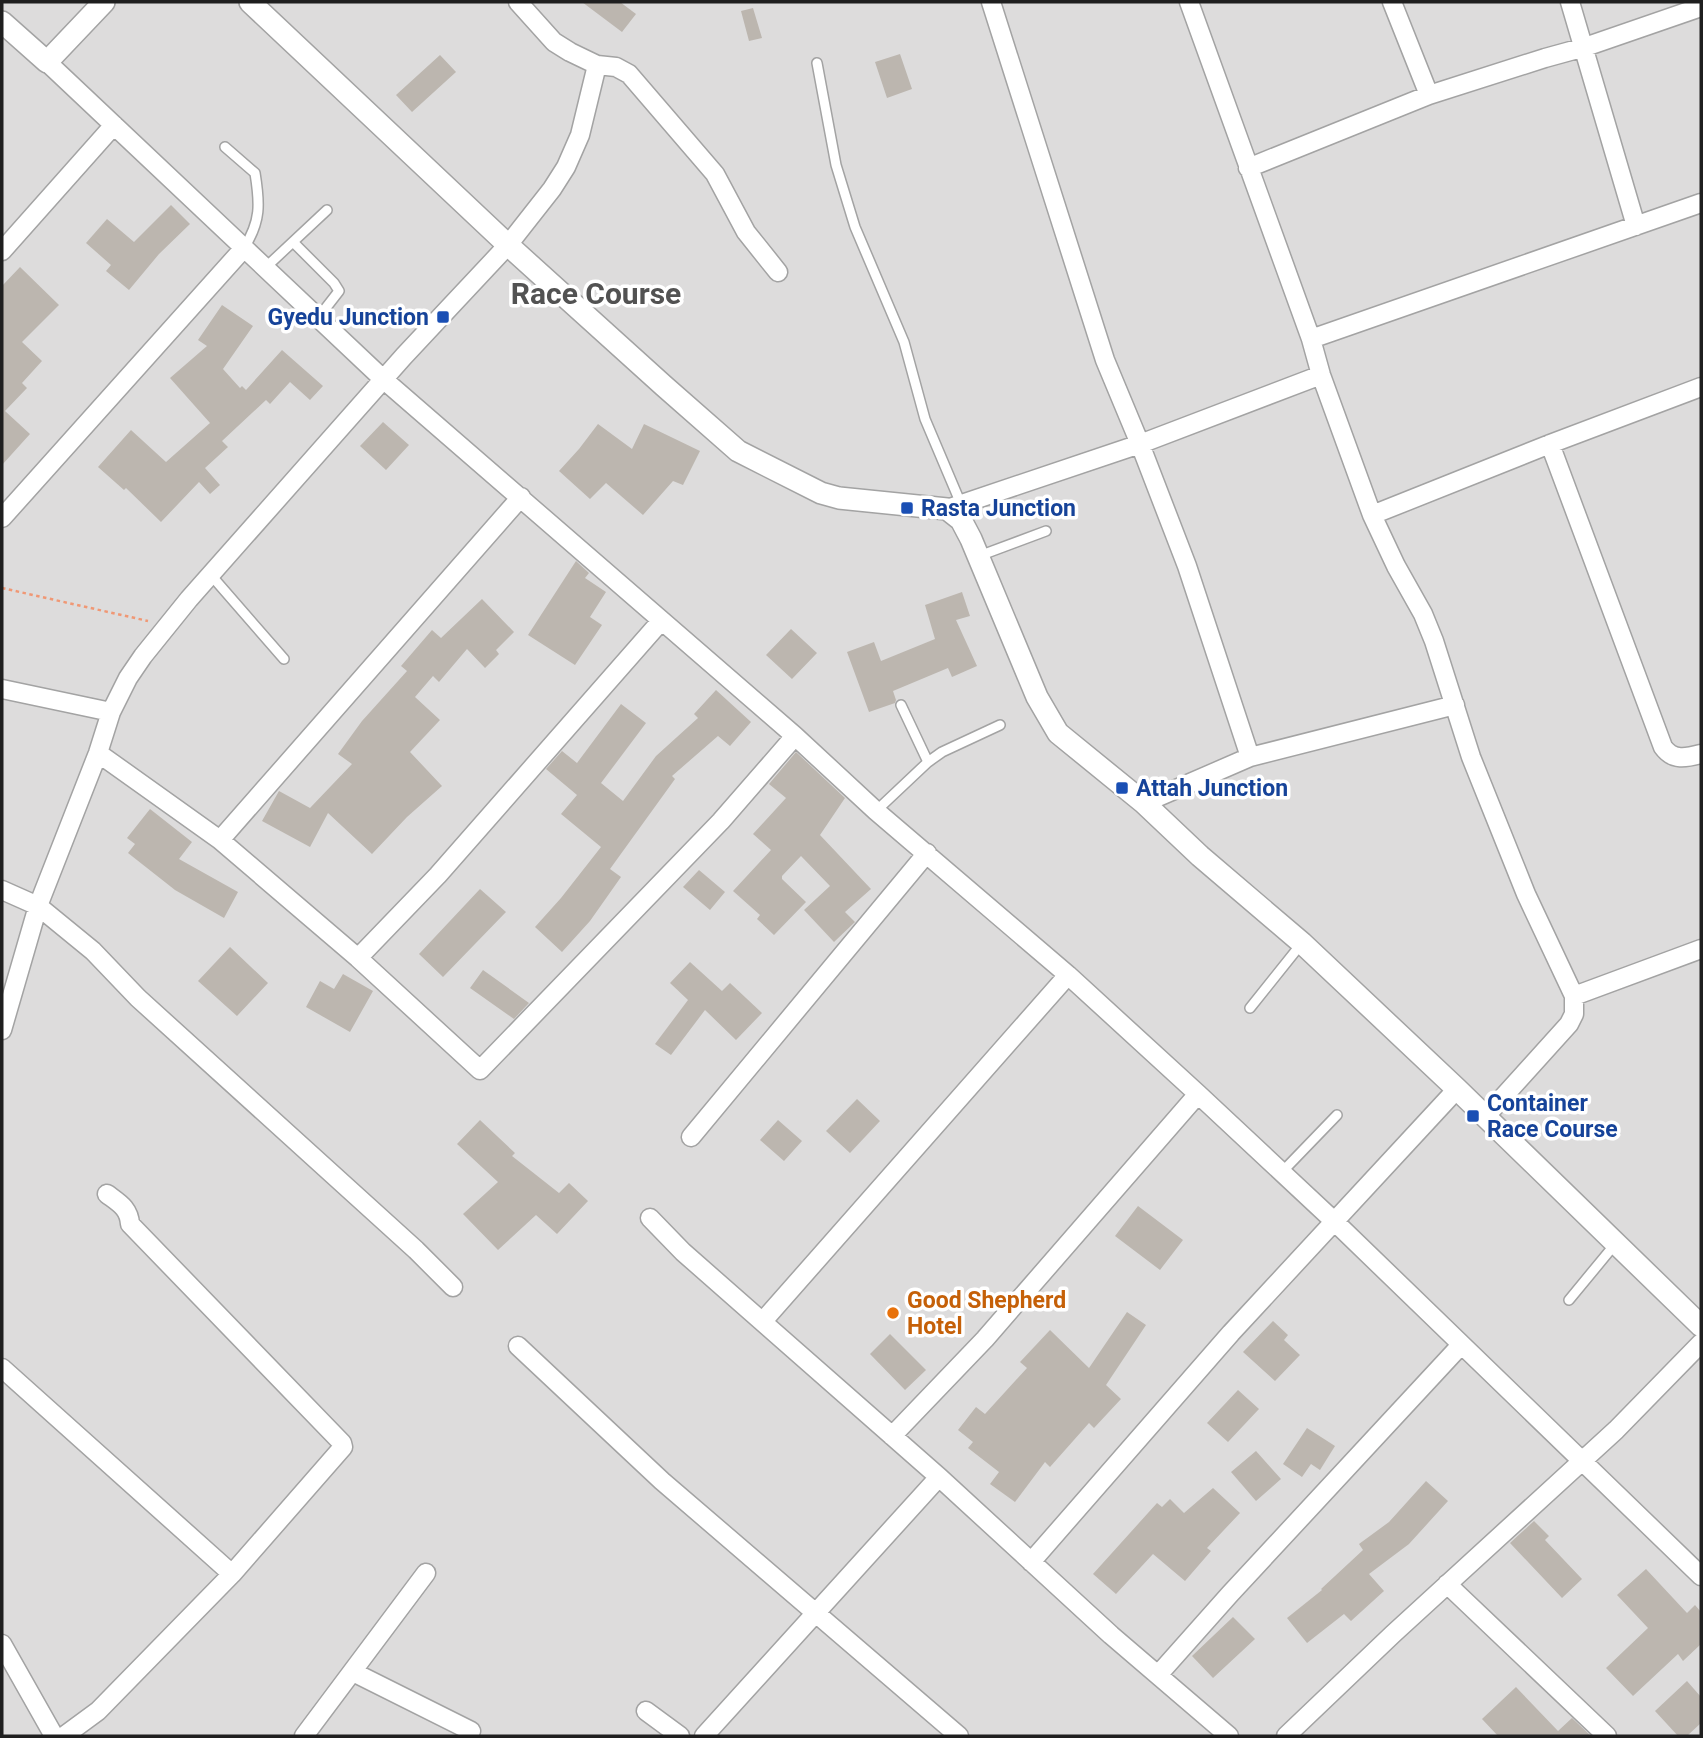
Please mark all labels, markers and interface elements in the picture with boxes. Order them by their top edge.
district label: Race Course [511,276,681,311]
place label: Gyedu Junction [268,304,429,331]
marker: Gyedu Junction [435,309,451,325]
place label: Rasta Junction [921,495,1076,522]
marker: Rasta Junction [899,500,915,516]
place label: Attah Junction [1136,775,1288,802]
marker: Attah Junction [1114,780,1130,796]
place label: Container Race Course [1487,1090,1618,1143]
marker: Container Race Course [1465,1108,1481,1124]
place label: Good Shepherd Hotel [907,1287,1066,1340]
marker: Good Shepherd Hotel [885,1305,901,1321]

